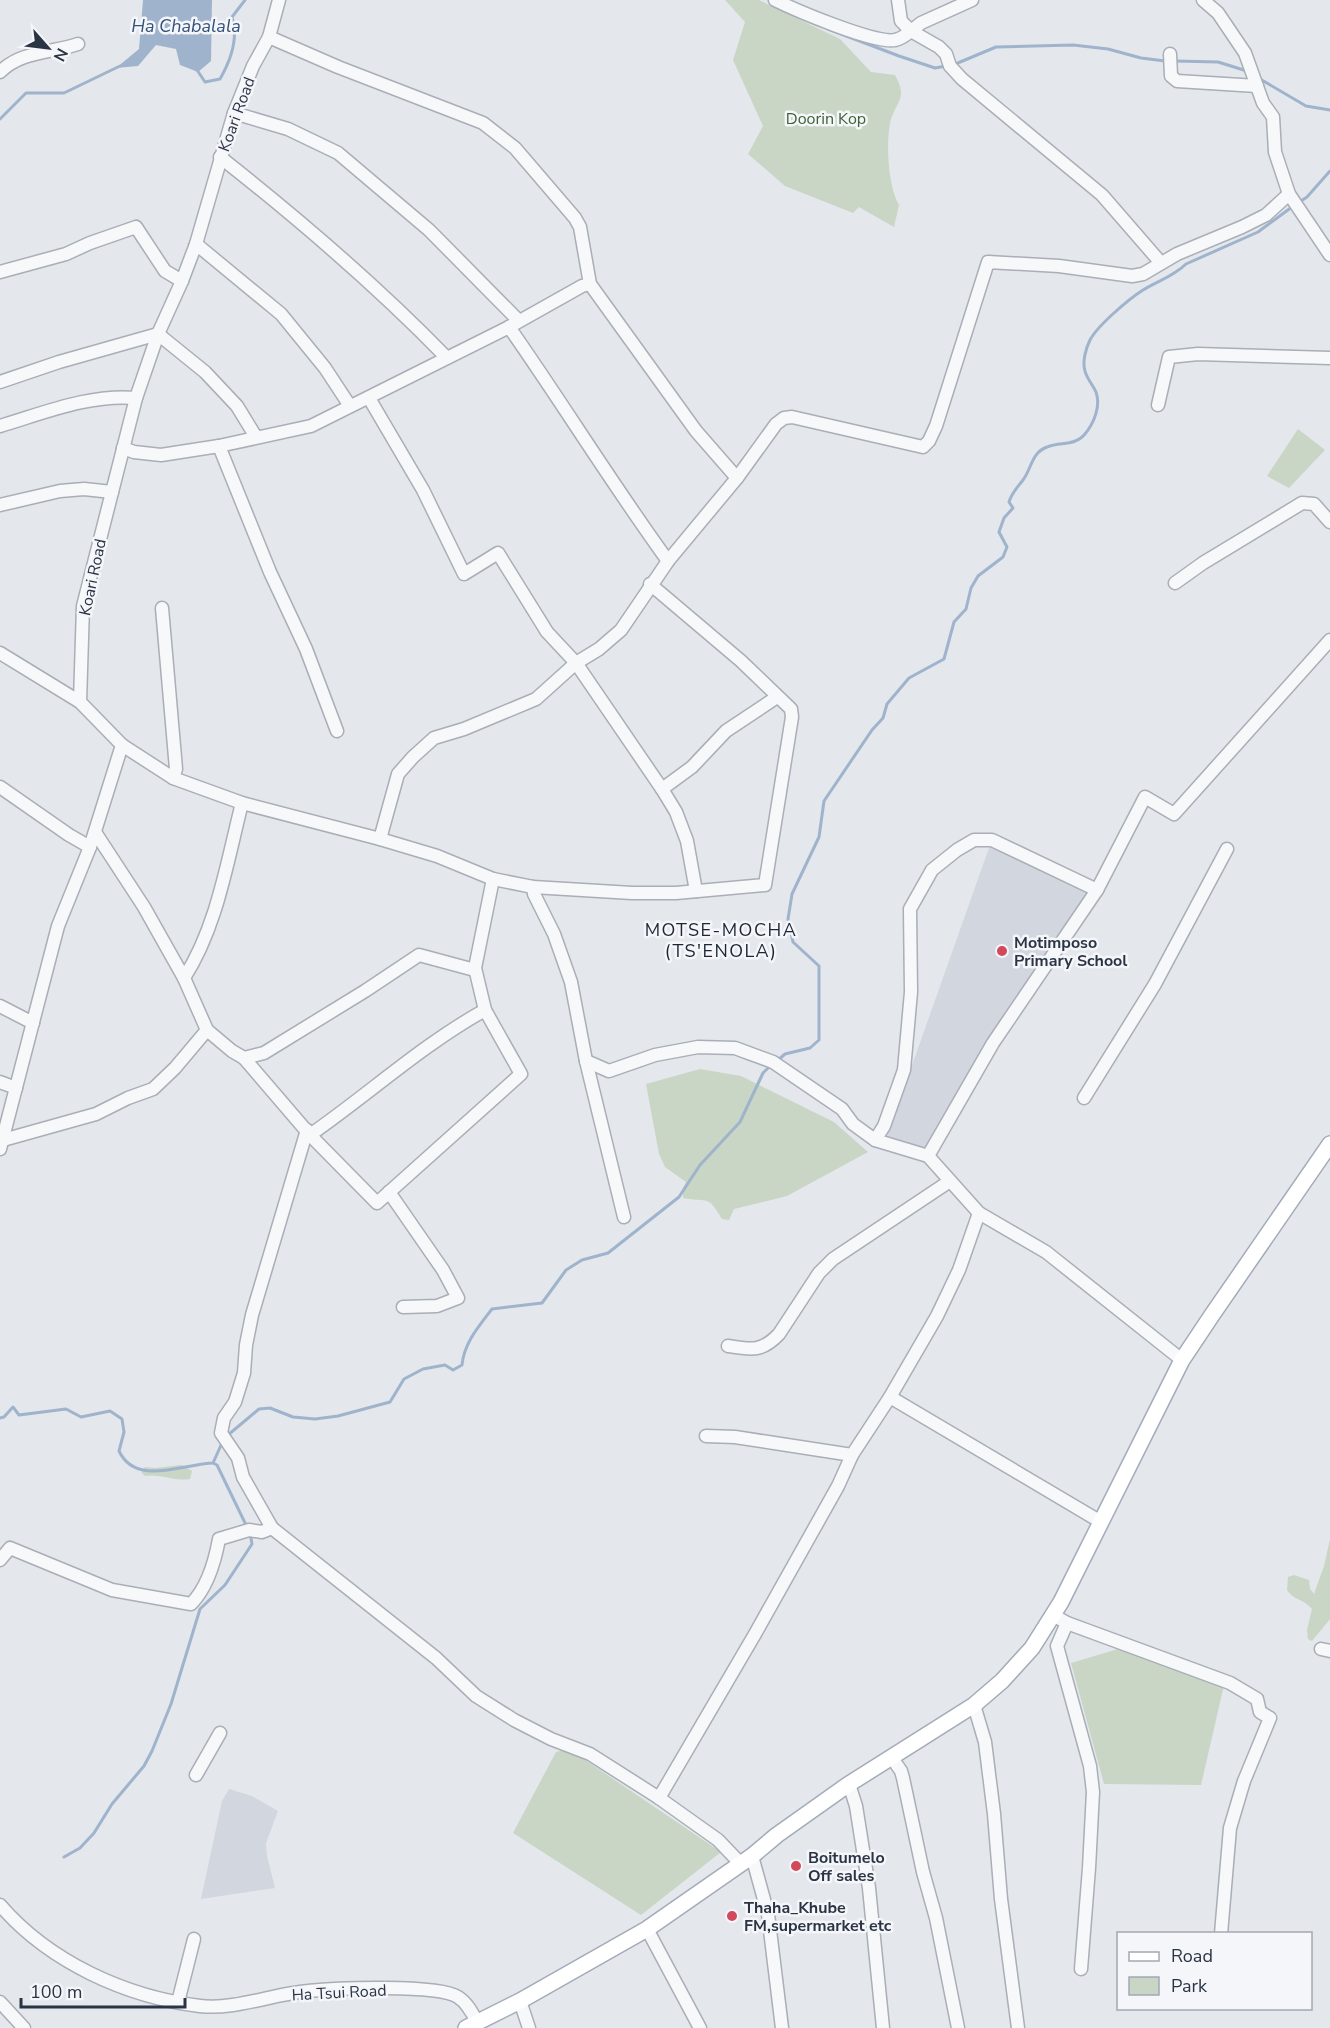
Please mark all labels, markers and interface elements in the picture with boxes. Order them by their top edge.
water label: Ha Chabalala [131,14,241,38]
north arrow [18,18,78,78]
text: N [48,44,73,65]
street label: Koari Road [213,74,261,155]
park label: Doorin Kop [786,108,866,130]
street label: Koari Road [74,537,112,618]
district label: MOTSE-MOCHA (TS'ENOLA) [645,918,797,963]
place label: Motimposo Primary School [1014,932,1127,972]
marker: Motimposo Primary School [995,944,1009,958]
place label: Boitumelo Off sales [808,1847,885,1887]
marker: Boitumelo Off sales [789,1859,803,1873]
place label: Thaha_Khube FM,supermarket etc [744,1897,892,1937]
marker: Thaha_Khube FM,supermarket etc [725,1909,739,1923]
legend [1117,1932,1312,2010]
text: Road [1171,1944,1213,1968]
scale bar [21,1971,184,2009]
text: Park [1171,1974,1208,1998]
text: 100 m [30,1980,82,2004]
street label: Ha Tsui Road [291,1980,387,2006]

